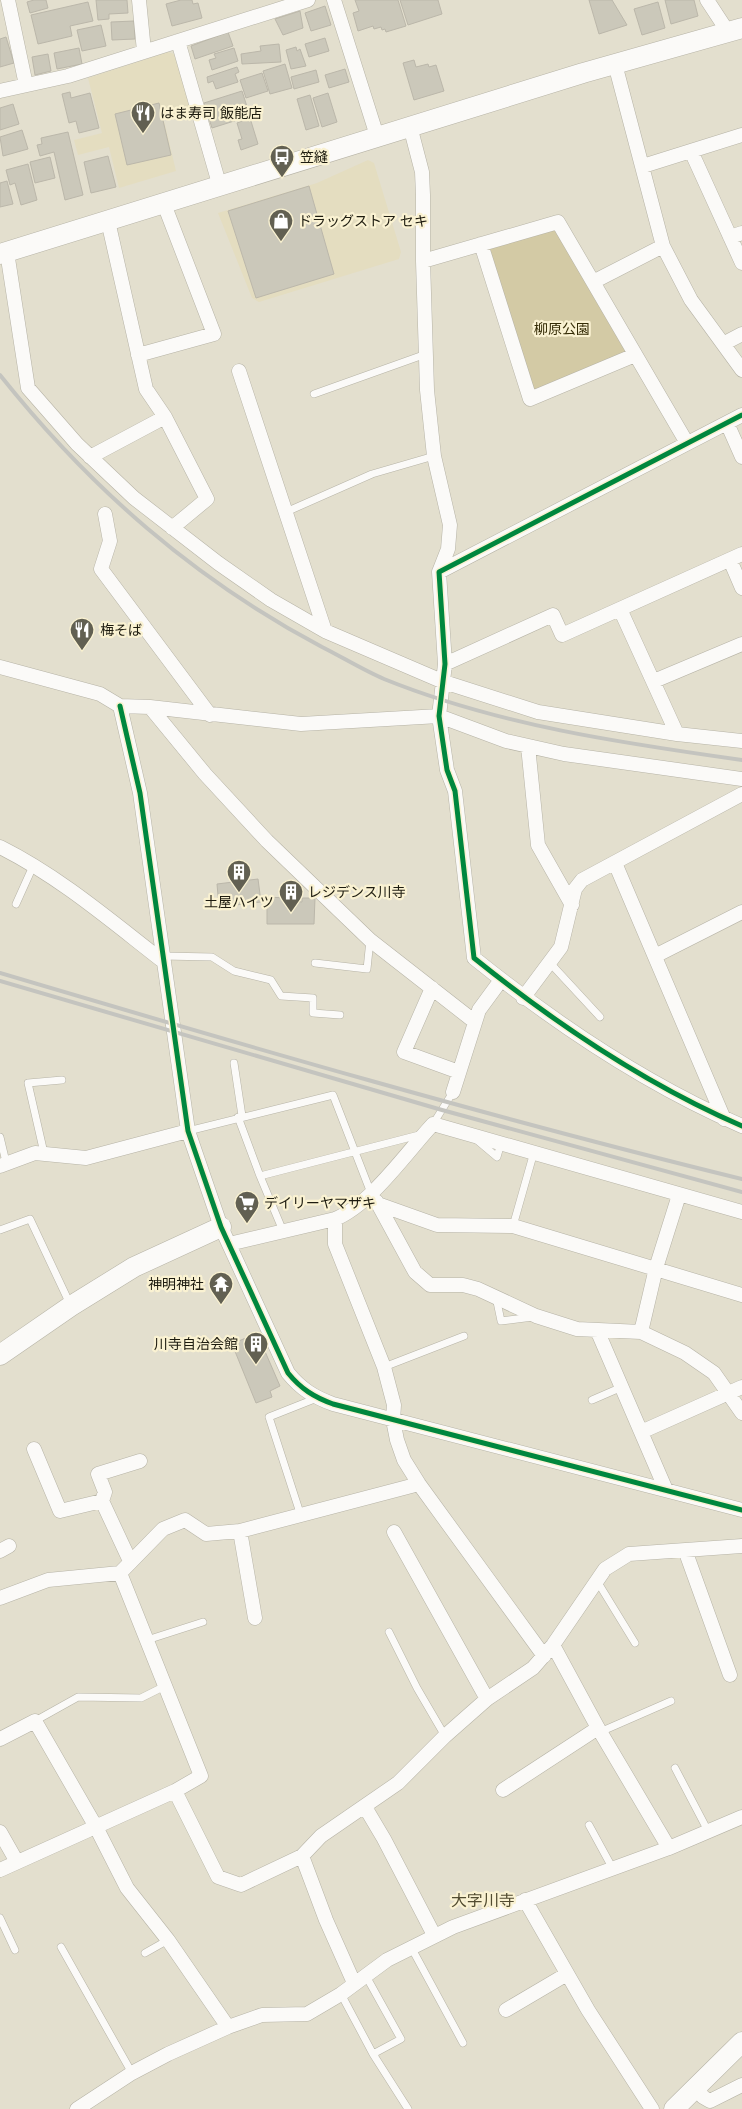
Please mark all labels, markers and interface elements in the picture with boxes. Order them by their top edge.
restaurant icon: はま寿司 飯能店 [130,100,156,134]
place label: はま寿司 飯能店 [160,105,262,121]
bus stop icon: 笠縫 [269,144,295,178]
place label: 笠縫 [300,149,328,165]
shop icon: ドラッグストア セキ [268,208,294,242]
place label: ドラッグストア セキ [298,213,428,229]
park label: 柳原公園 [534,321,590,337]
restaurant icon: 梅そば [69,617,95,651]
place label: 梅そば [100,622,142,638]
building icon: 土屋ハイツ [226,859,252,893]
building icon: レジデンス川寺 [278,879,304,913]
place label: レジデンス川寺 [308,884,406,900]
place label: 土屋ハイツ [204,894,274,910]
supermarket icon: デイリーヤマザキ [234,1190,260,1224]
place label: デイリーヤマザキ [264,1195,376,1211]
temple icon: 神明神社 [208,1271,234,1305]
place label: 神明神社 [148,1276,204,1292]
building icon: 川寺自治会館 [243,1331,269,1365]
place label: 川寺自治会館 [154,1336,238,1352]
district label: 大字川寺 [451,1892,515,1909]

